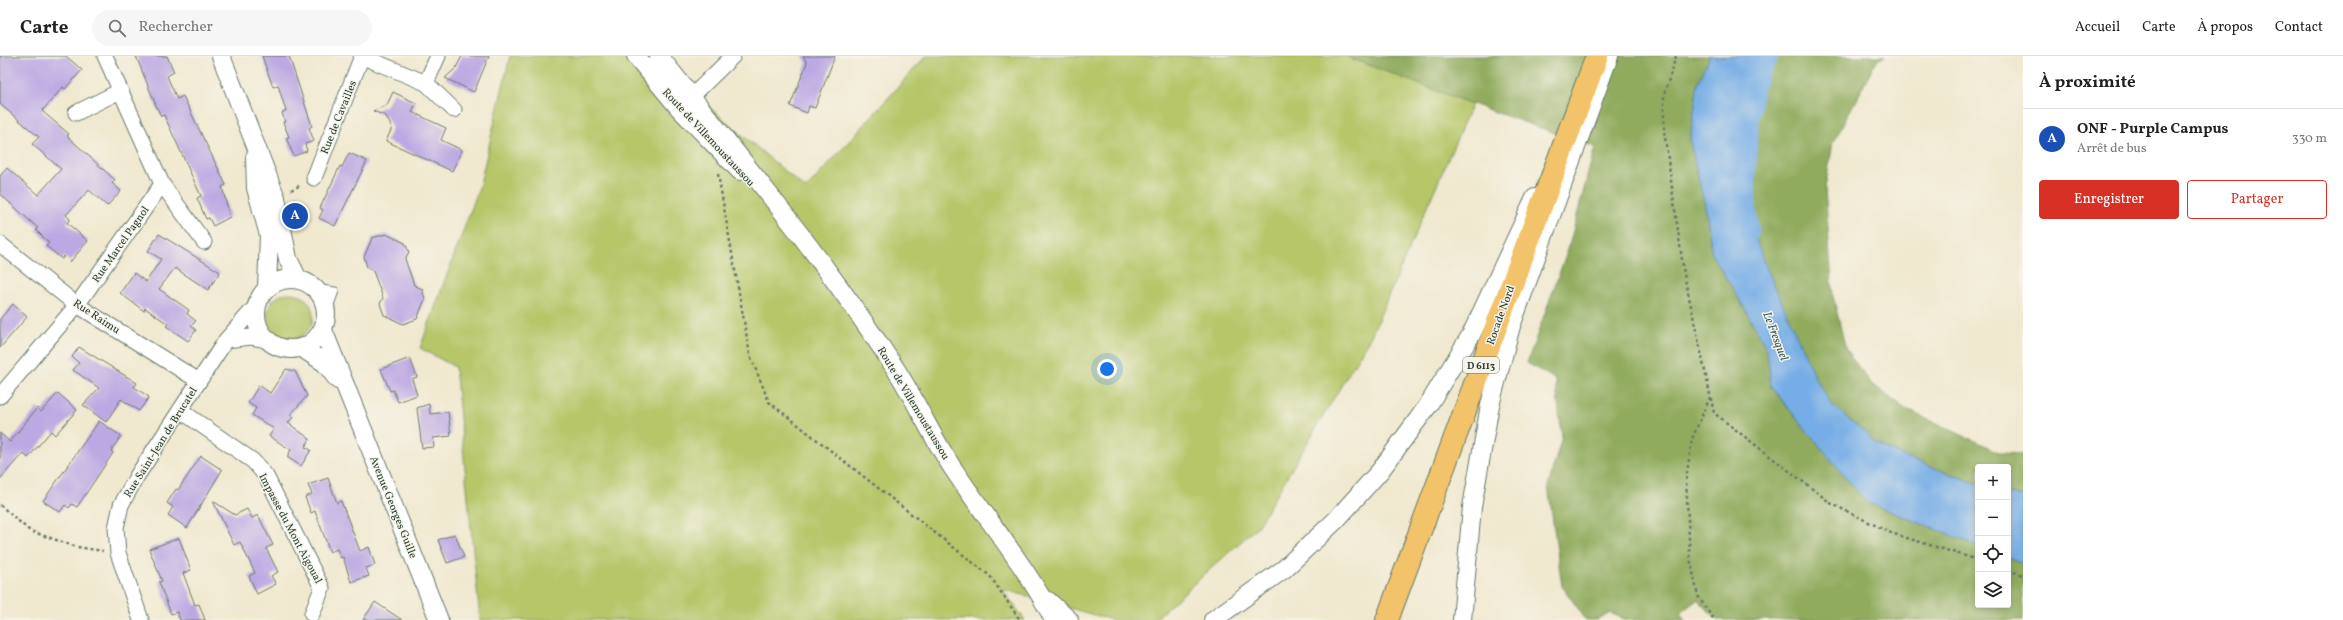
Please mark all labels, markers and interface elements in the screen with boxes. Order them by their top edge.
search box [92,10,372,46]
text: Carte [20,15,68,41]
icon: search [106,17,128,39]
text: Rechercher [138,17,213,38]
text: Accueil [2075,18,2120,37]
text: Carte [2142,18,2176,37]
text: À propos [2198,18,2253,37]
text: Contact [2275,18,2323,37]
text: À proximité [2039,71,2136,94]
street label: Rue de Cavailles [318,78,361,157]
street label: Route de Villemoustaussou [658,86,758,190]
text: ONF - Purple Campus [2077,119,2228,140]
text: A [2047,130,2057,148]
text: 330 m [2292,130,2327,148]
text: Arrêt de bus [2077,140,2146,158]
button: Enregistrer [2039,180,2179,219]
button: Partager [2187,180,2327,219]
pin: A [282,201,308,231]
street label: Rue Marcel Pagnol [89,204,153,286]
street label: Rocade Nord [1484,284,1519,347]
street label: Rue Raimu [70,296,123,338]
water label: Le Fresquel [1758,310,1792,363]
street label: Route de Villemoustaussou [873,344,952,463]
road number: D 6113 [1463,357,1499,373]
your location [1097,359,1117,379]
street label: Rue Saint-Jean de Brucatel [121,385,201,501]
street label: Avenue Georges Guille [365,454,420,561]
map controls [1975,464,2011,608]
button: + [1975,464,2011,500]
street label: Impasse du Mont Aigoual [254,471,325,586]
button: − [1975,500,2011,536]
button: locate [1975,536,2011,572]
button: layers [1975,572,2011,608]

